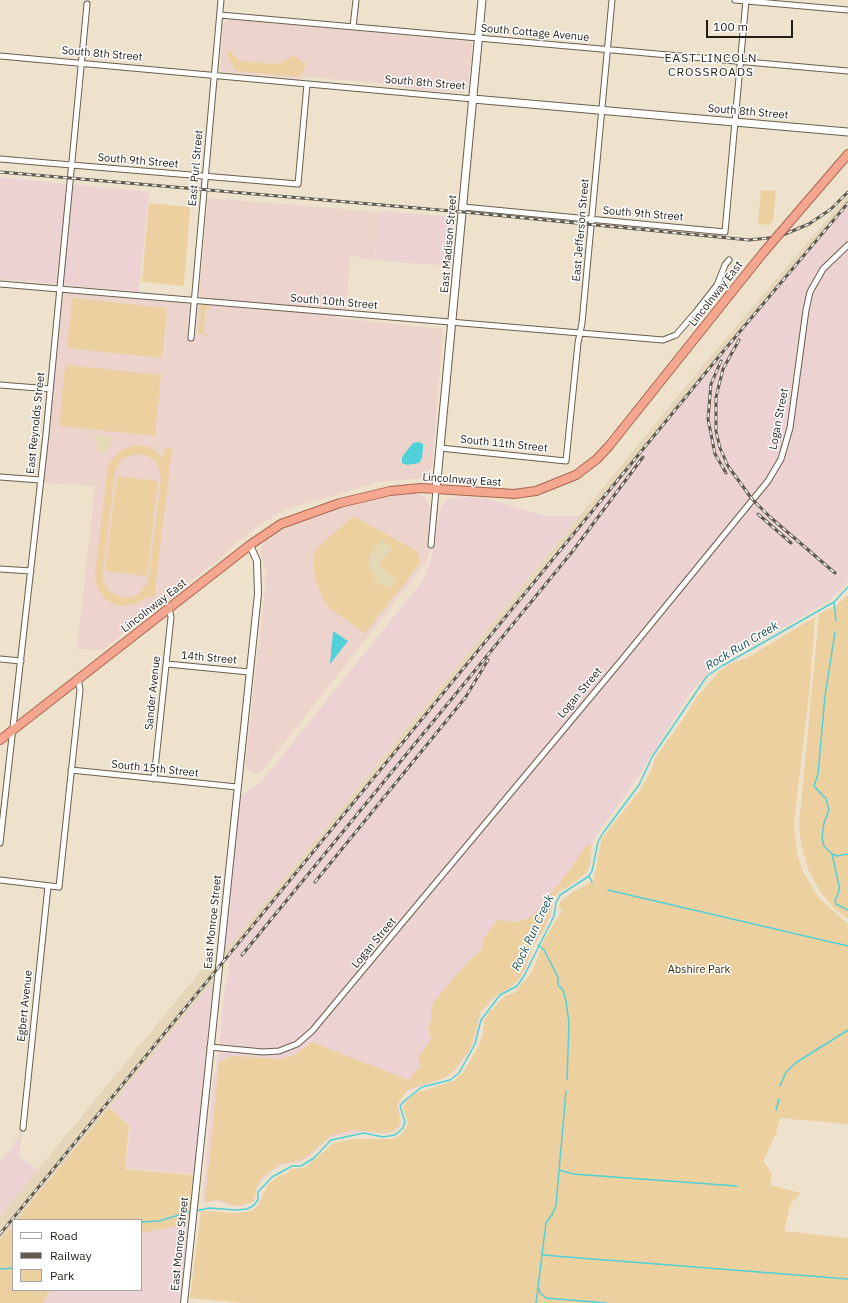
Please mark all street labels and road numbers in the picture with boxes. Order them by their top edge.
street label: South Cottage Avenue [480,22,590,44]
street label: South 8th Street [61,44,143,64]
street label: South 8th Street [384,73,466,93]
street label: South 8th Street [707,102,789,122]
street label: East Purl Street [186,129,206,207]
street label: South 9th Street [97,151,179,171]
street label: East Jefferson Street [570,178,592,282]
street label: East Madison Street [438,194,460,294]
street label: South 9th Street [602,204,684,224]
street label: Lincolnway East [686,259,746,329]
street label: South 10th Street [290,292,378,312]
street label: East Reynolds Street [24,371,48,475]
street label: Logan Street [767,387,791,451]
street label: South 11th Street [460,433,548,455]
street label: Lincolnway East [422,471,502,489]
street label: Lincolnway East [119,576,189,636]
street label: 14th Street [180,649,238,667]
street label: Sander Avenue [143,655,163,731]
street label: Logan Street [555,665,605,721]
street label: South 15th Street [111,758,199,780]
street label: East Monroe Street [202,874,224,970]
street label: Logan Street [349,915,399,971]
street label: Egbert Avenue [15,970,35,1042]
street label: East Monroe Street [169,1196,191,1292]

